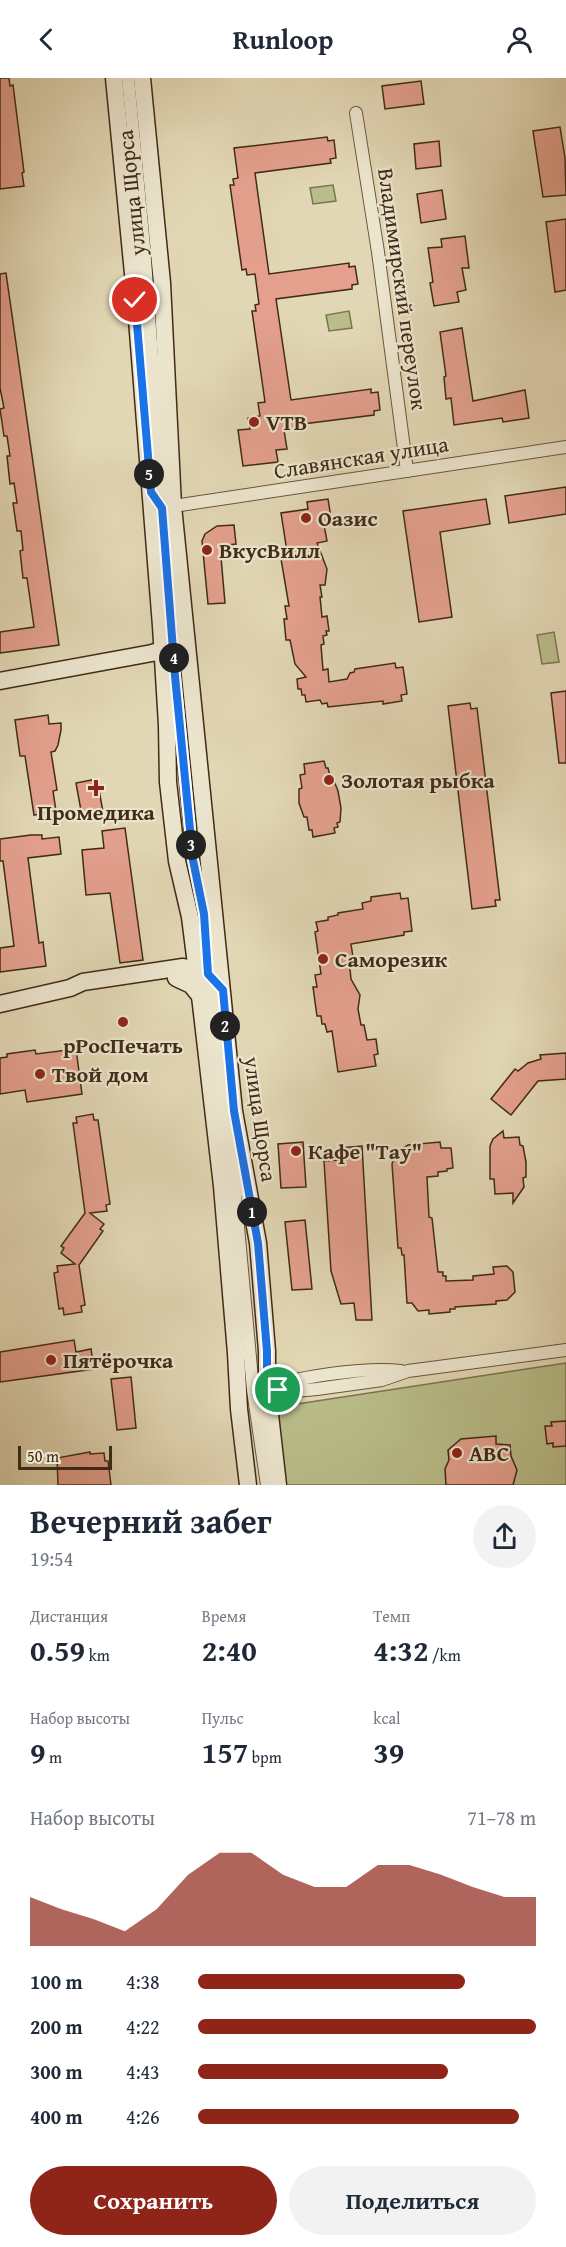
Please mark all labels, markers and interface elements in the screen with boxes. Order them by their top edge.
text: Runloop [233,19,333,59]
icon: back [30,23,63,56]
icon: person [503,23,536,56]
street label: улица Щорса [108,128,154,258]
street label: Владимирский переулок [370,166,436,413]
pin [109,274,160,325]
icon: check [118,283,151,316]
place label: VTB [266,406,307,438]
marker: VTB [247,415,261,429]
street label: Славянская улица [271,427,451,487]
pin: 5 [134,459,164,489]
text: 5 [145,462,153,486]
place label: Оазис [318,502,378,534]
marker: Оазис [299,511,313,525]
place label: ВкусВилл [219,534,320,566]
marker: ВкусВилл [200,543,214,557]
pin: 4 [159,643,189,673]
text: 4 [170,646,178,670]
place label: Золотая рыбка [341,764,495,796]
marker: Золотая рыбка [322,773,336,787]
marker: Промедика [87,779,105,797]
place label: Промедика [37,796,156,828]
pin: 3 [176,830,206,860]
text: 3 [187,833,195,857]
place label: Саморезик [335,943,448,975]
marker: Саморезик [316,952,330,966]
pin: 2 [210,1011,240,1041]
text: 2 [221,1014,229,1038]
marker: рРосПечать [116,1015,130,1029]
place label: рРосПечать [63,1029,183,1061]
street label: улица Щорса [236,1053,286,1184]
place label: Твой дом [52,1058,149,1090]
marker: Твой дом [33,1067,47,1081]
place label: Кафе "Тау" [308,1135,422,1167]
marker: Кафе "Тау" [289,1144,303,1158]
pin: 1 [237,1197,267,1227]
text: 1 [248,1200,256,1224]
place label: Пятёрочка [63,1344,174,1376]
marker: Пятёрочка [44,1353,58,1367]
pin [252,1364,303,1415]
icon: arrive [261,1373,294,1406]
place label: АВС [469,1437,509,1469]
scale bar [18,1443,112,1470]
text: 50 m [27,1444,59,1468]
marker: АВС [450,1446,464,1460]
text: Вечерний забег [30,1497,272,1545]
button: share [473,1505,536,1568]
text: 19:54 [30,1544,73,1573]
text: Дистанция [30,1604,108,1628]
text: Время [202,1604,246,1628]
text: Темп [373,1604,410,1628]
text: 0.59 [30,1628,85,1672]
text: 2:40 [202,1628,257,1672]
text: 4:32 [373,1628,428,1672]
text: km [85,1643,110,1667]
text: /km [428,1643,461,1667]
text: Набор высоты [30,1706,130,1730]
text: Пульс [202,1706,244,1730]
text: kcal [373,1706,401,1730]
text: 9 [30,1730,46,1774]
text: 157 [202,1730,248,1774]
text: 39 [373,1730,404,1774]
text: m [46,1745,62,1769]
text: bpm [248,1745,282,1769]
text: Набор высоты [30,1803,155,1832]
text: 71–78 m [467,1803,536,1832]
text: 100 m [30,1967,83,1996]
text: 4:38 [126,1967,160,1996]
text: 200 m [30,2012,83,2041]
text: 4:22 [126,2012,160,2041]
text: 300 m [30,2057,83,2086]
text: 4:43 [126,2057,160,2086]
text: 400 m [30,2102,83,2131]
text: 4:26 [126,2102,160,2131]
button: Сохранить [30,2166,277,2235]
button: Поделиться [289,2166,536,2235]

